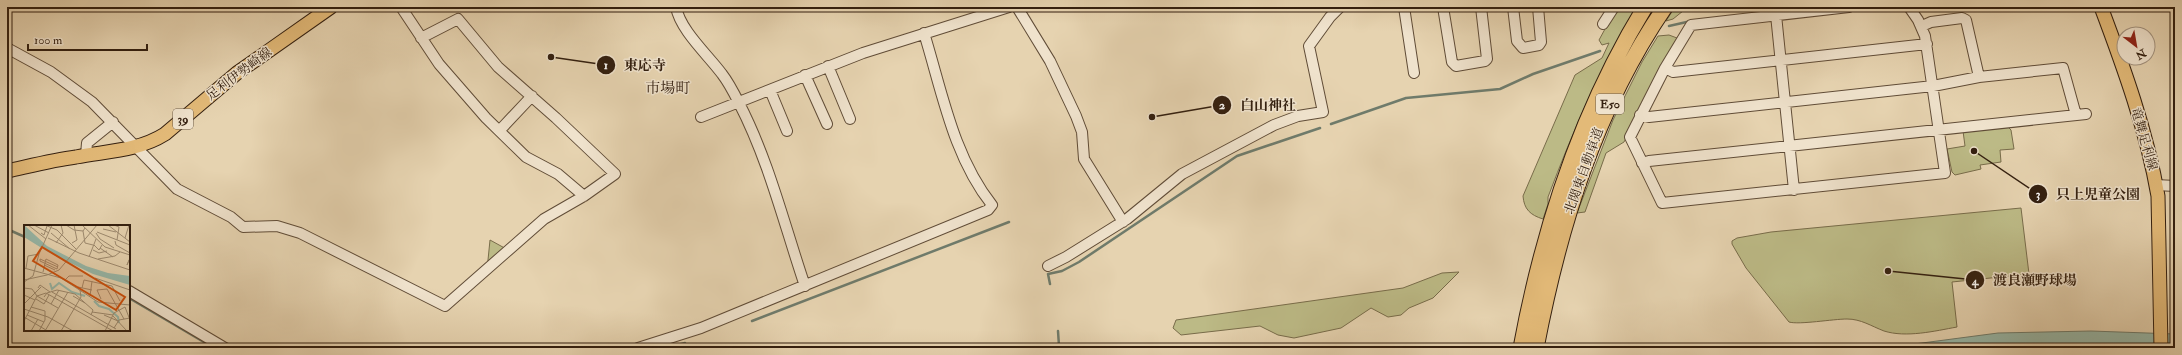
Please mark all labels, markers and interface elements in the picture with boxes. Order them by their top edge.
scale bar [28,26,147,52]
north arrow [2116,26,2156,66]
text: 100 m [34,33,63,48]
street label: 足利伊勢崎線 [203,44,275,104]
text: N [2132,46,2149,63]
callout: 東応寺 [596,52,674,78]
text: 東応寺 [624,57,666,74]
text: 1 [604,58,608,73]
district label: 市場町 [645,79,691,98]
callout: 白山神社 [1212,92,1304,118]
road number: E50 [1596,94,1624,114]
text: 白山神社 [1240,97,1296,114]
text: 2 [1219,98,1225,113]
street label: 竜舞足利線 [2127,106,2161,172]
road number: 39 [173,109,193,129]
street label: 北関東自動車道 [1561,126,1607,216]
callout: 只上児童公園 [2028,181,2148,207]
text: 只上児童公園 [2056,186,2140,203]
text: 3 [2036,187,2041,202]
inset map [24,225,130,331]
callout: 渡良瀬野球場 [1965,267,2085,293]
text: 渡良瀬野球場 [1993,272,2077,289]
text: 4 [1971,274,1980,289]

